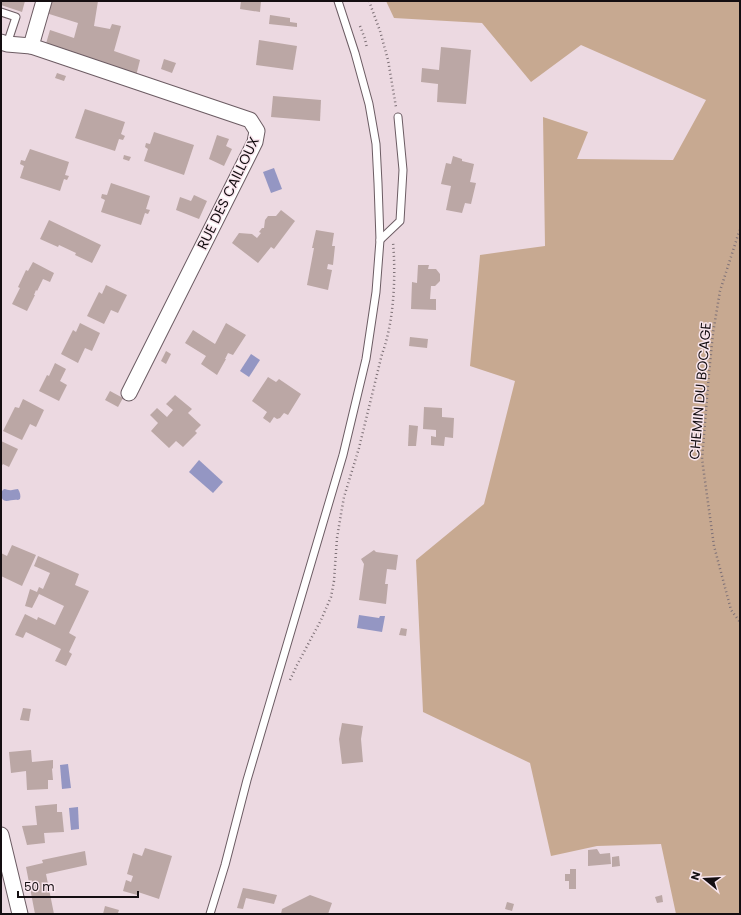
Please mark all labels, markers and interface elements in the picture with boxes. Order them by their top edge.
street label: RUE DES CAILLOUX [192,133,264,253]
street label: CHEMIN DU BOCAGE [684,322,716,460]
north arrow [685,859,725,899]
text: N [687,869,704,882]
scale bar [18,873,138,899]
text: 50 m [24,878,55,895]

